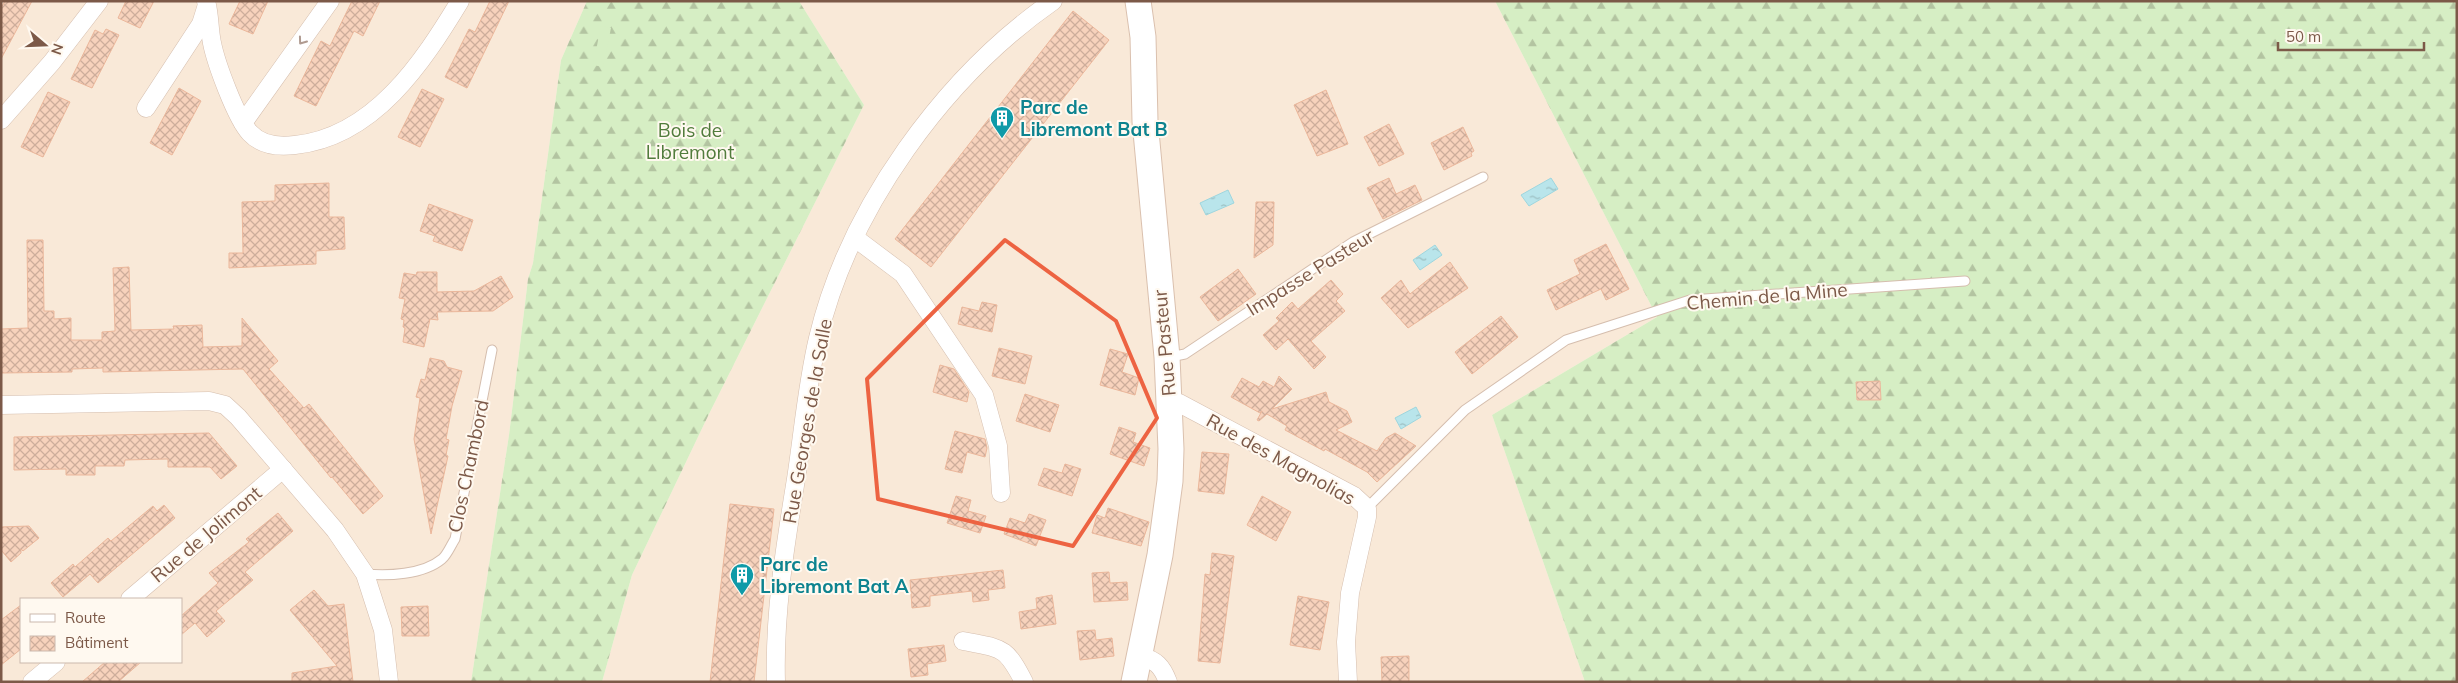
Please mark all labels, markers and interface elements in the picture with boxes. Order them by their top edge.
north arrow [20,20,70,70]
scale bar [2278,20,2424,52]
text: 50 m [2286,27,2321,46]
one-way arrow [299,35,307,44]
text: N [47,41,68,57]
place label: Parc de Libremont Bat B [1020,95,1168,141]
building icon: Parc de Libremont Bat B [989,105,1015,139]
park label: Bois de Libremont [646,118,735,164]
street label: Impasse Pasteur [1242,223,1378,321]
street label: Chemin de la Mine [1685,277,1849,315]
street label: Rue Pasteur [1147,289,1181,397]
street label: Rue Georges de la Salle [777,317,837,525]
street label: Clos Chambord [442,397,494,535]
street label: Rue des Magnolias [1202,408,1360,510]
street label: Rue de Jolimont [146,480,267,587]
place label: Parc de Libremont Bat A [760,552,910,598]
building icon: Parc de Libremont Bat A [729,562,755,596]
legend [20,598,182,663]
text: Route [65,608,106,627]
text: Bâtiment [65,633,128,652]

